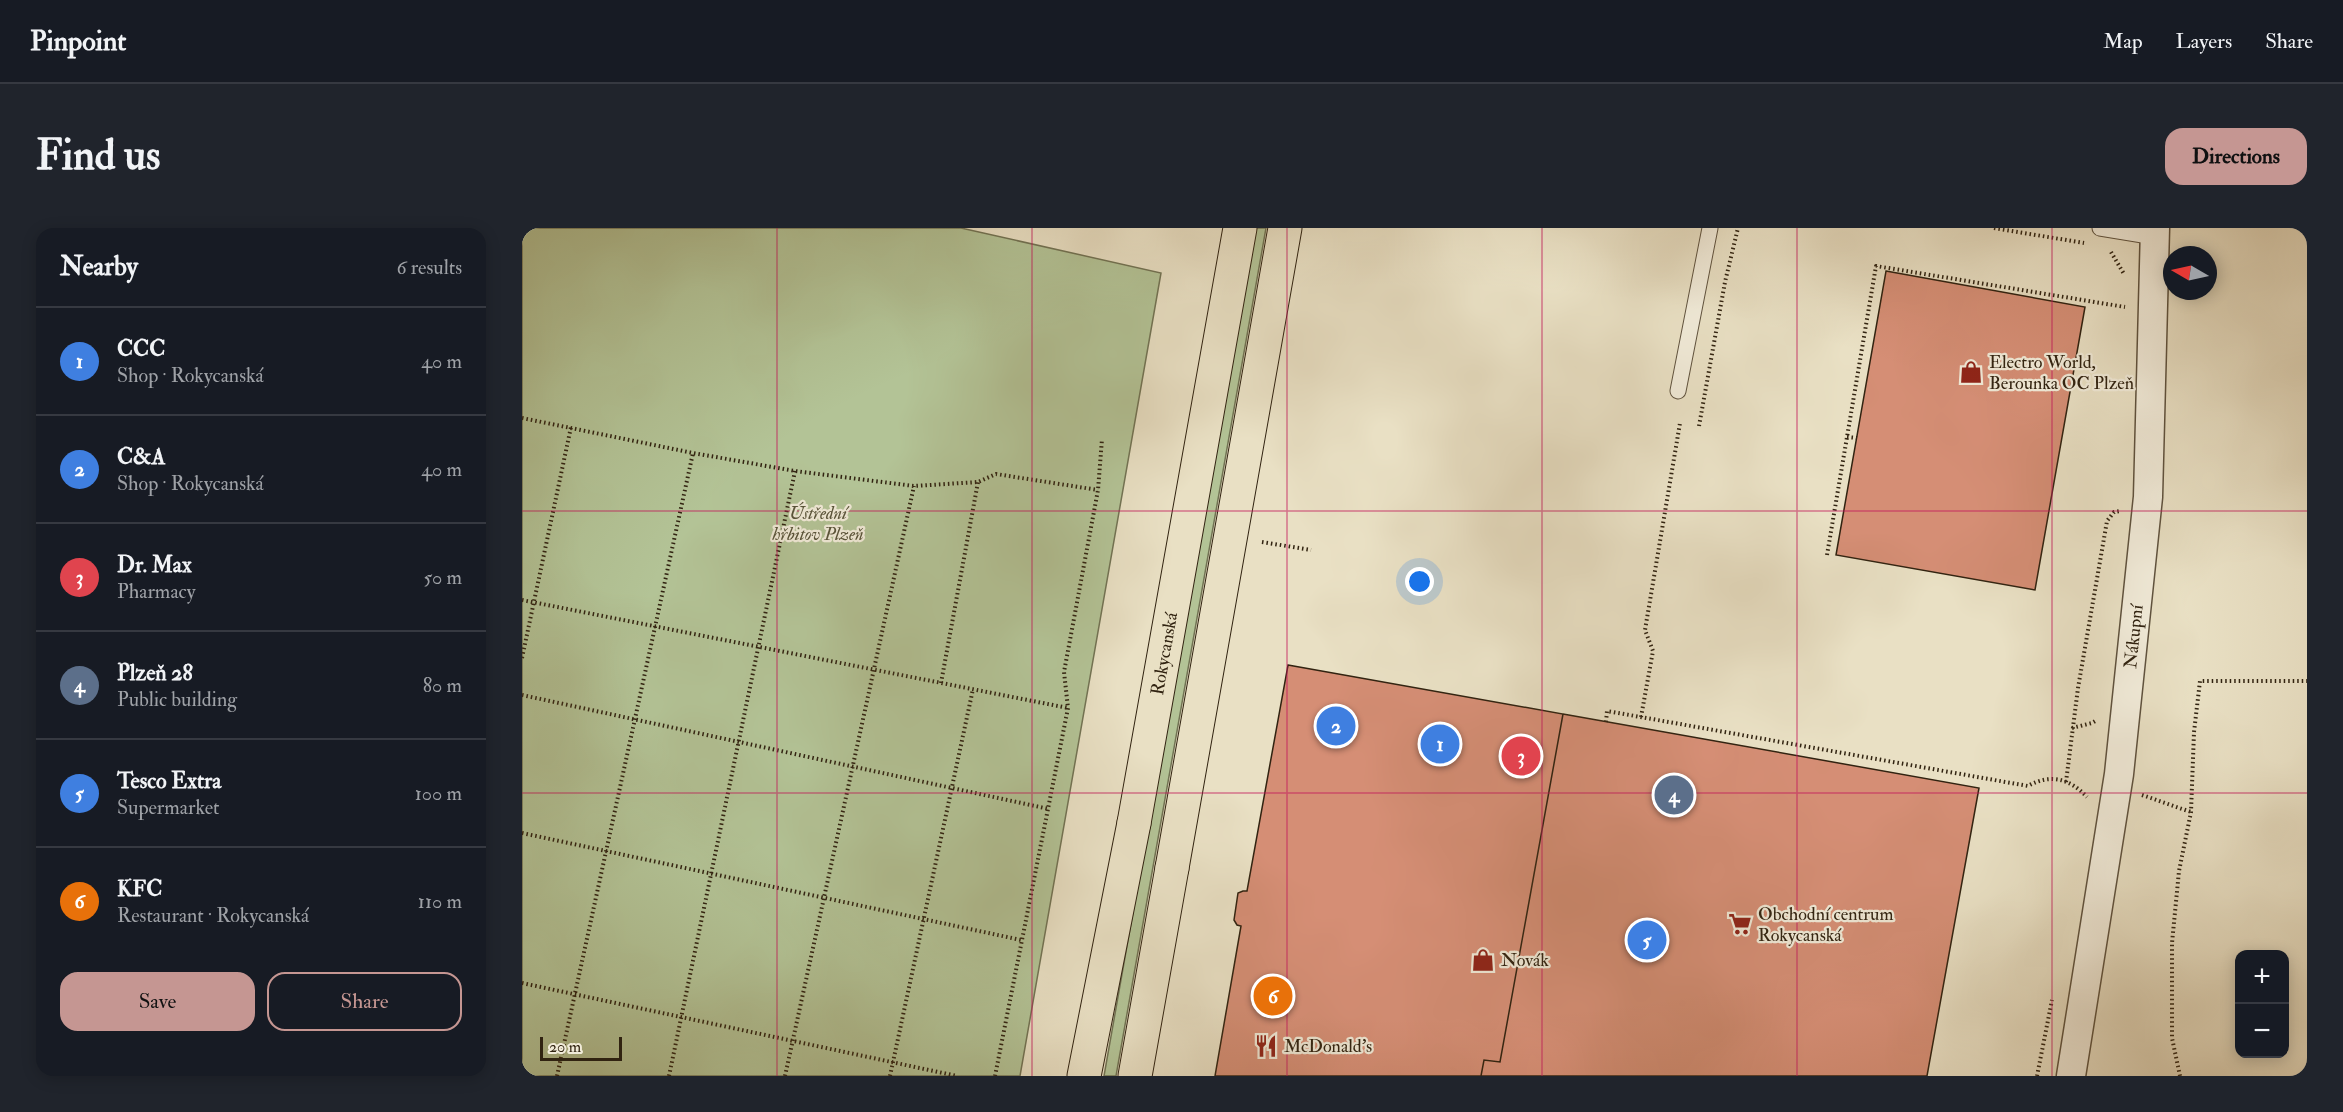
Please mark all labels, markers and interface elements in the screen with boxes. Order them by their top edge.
text: Pinpoint [30,24,126,59]
text: Map [2103,28,2143,55]
text: Layers [2176,28,2232,55]
text: Share [2265,28,2313,55]
button: Directions [2165,128,2307,185]
text: Find us [36,130,160,182]
north arrow [2163,246,2217,300]
text: Nearby [60,251,138,283]
text: 6 results [396,255,462,280]
text: CCC [117,335,165,363]
text: 1 [76,349,83,374]
text: 40 m [421,349,462,374]
place label: Electro World, Berounka OC Plzeň [1989,351,2134,395]
shop icon: Electro World, Berounka OC Plzeň [1958,359,1984,385]
text: Shop · Rokycanská [117,363,264,388]
text: C&A [117,443,166,471]
text: 2 [74,457,85,482]
text: 40 m [421,457,462,482]
text: Shop · Rokycanská [117,471,264,496]
park label: Ústřední hřbitov Plzeň [772,501,864,546]
text: Dr. Max [117,551,192,579]
text: 3 [76,565,83,590]
text: 50 m [423,565,462,590]
your location [1405,567,1434,596]
text: Pharmacy [117,579,195,604]
street label: Nákupní [2119,602,2149,670]
street label: Rokycanská [1146,610,1183,697]
text: Plzeň 28 [117,659,193,687]
text: 4 [74,673,85,698]
text: 80 m [423,673,462,698]
text: Public building [117,687,237,712]
pin: 2 [1316,704,1356,748]
pin: 1 [1420,722,1460,766]
pin: 3 [1502,734,1540,778]
text: Tesco Extra [117,767,221,795]
pin: 4 [1654,772,1694,818]
text: 5 [75,781,84,806]
text: 100 m [415,781,462,806]
text: Supermarket [117,795,220,820]
text: KFC [117,875,162,903]
text: 6 [74,889,85,914]
text: 110 m [418,889,462,914]
text: Restaurant · Rokycanská [117,903,309,928]
place label: Obchodní centrum Rokycanská [1758,903,1893,947]
supermarket icon: Obchodní centrum Rokycanská [1727,911,1753,937]
pin: 5 [1628,918,1666,962]
shop icon: Novák [1470,947,1496,973]
place label: Novák [1501,949,1549,972]
map controls [2235,950,2289,1058]
button: + [2235,950,2289,1004]
button: Save [60,972,255,1031]
button: Share [267,972,462,1031]
pin: 6 [1254,974,1293,1018]
button: − [2235,1004,2289,1058]
restaurant icon: McDonald's [1253,1033,1279,1059]
scale bar [540,1034,622,1062]
place label: McDonald's [1284,1035,1372,1058]
text: 20 m [549,1037,581,1057]

